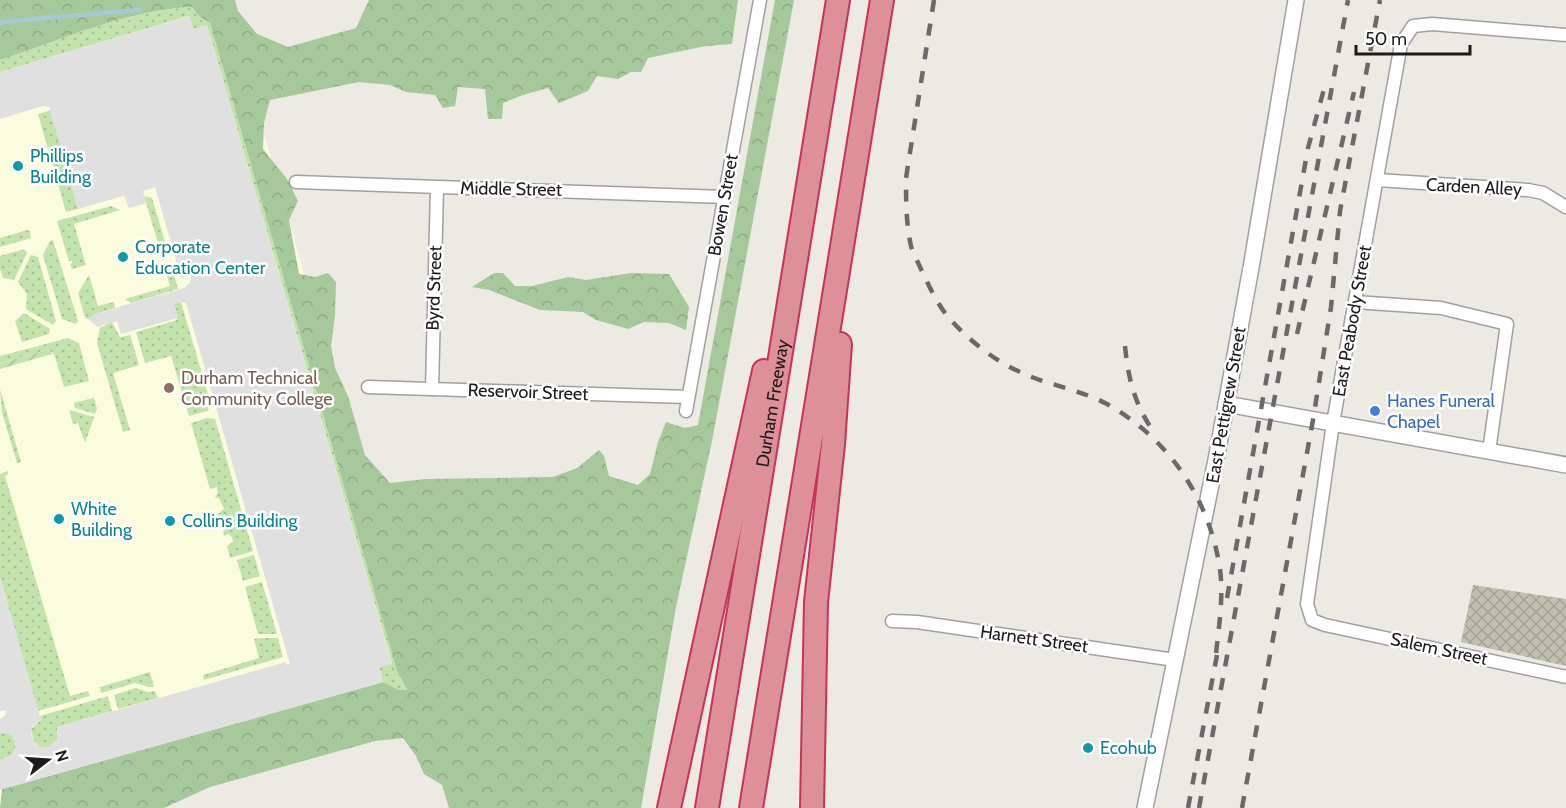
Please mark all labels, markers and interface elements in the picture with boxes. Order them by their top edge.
scale bar [1356,18,1470,56]
text: 50 m [1365,28,1407,50]
place label: Phillips Building [30,145,92,188]
street label: Bowen Street [703,152,743,258]
marker: Phillips Building [11,159,25,173]
street label: Carden Alley [1425,174,1523,200]
street label: Middle Street [460,177,562,201]
place label: Corporate Education Center [135,236,266,279]
street label: East Peabody Street [1328,244,1376,398]
street label: Byrd Street [422,245,446,331]
marker: Corporate Education Center [116,250,130,264]
street label: East Pettigrew Street [1201,325,1251,485]
street label: Durham Freeway [751,338,794,469]
place label: Durham Technical Community College [181,367,332,410]
street label: Reservoir Street [467,379,589,405]
marker: Durham Technical Community College [162,381,176,395]
place label: Hanes Funeral Chapel [1387,390,1496,433]
marker: Hanes Funeral Chapel [1368,404,1382,418]
place label: White Building [71,498,133,541]
place label: Collins Building [182,510,299,532]
marker: White Building [52,512,66,526]
marker: Collins Building [163,514,177,528]
street label: Harnett Street [979,621,1089,657]
street label: Salem Street [1388,628,1490,670]
north arrow [18,730,78,790]
place label: Ecohub [1100,737,1157,759]
marker: Ecohub [1081,741,1095,755]
text: N [51,748,73,764]

